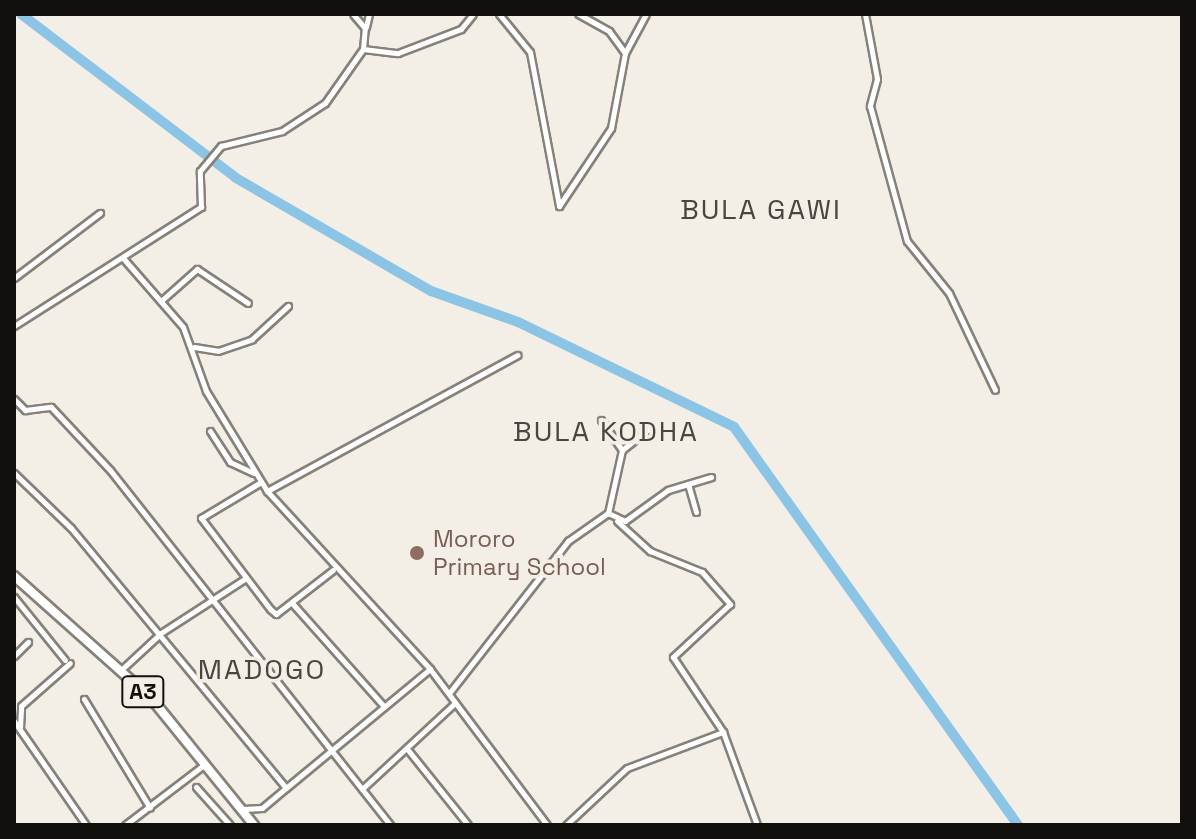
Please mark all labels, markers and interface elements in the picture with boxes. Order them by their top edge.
district label: BULA GAWI [680,192,842,226]
district label: BULA KODHA [513,414,699,448]
place label: Mororo Primary School [433,525,606,581]
marker: Mororo Primary School [408,544,426,562]
district label: MADOGO [198,652,326,686]
road number: A3 [121,674,165,710]

